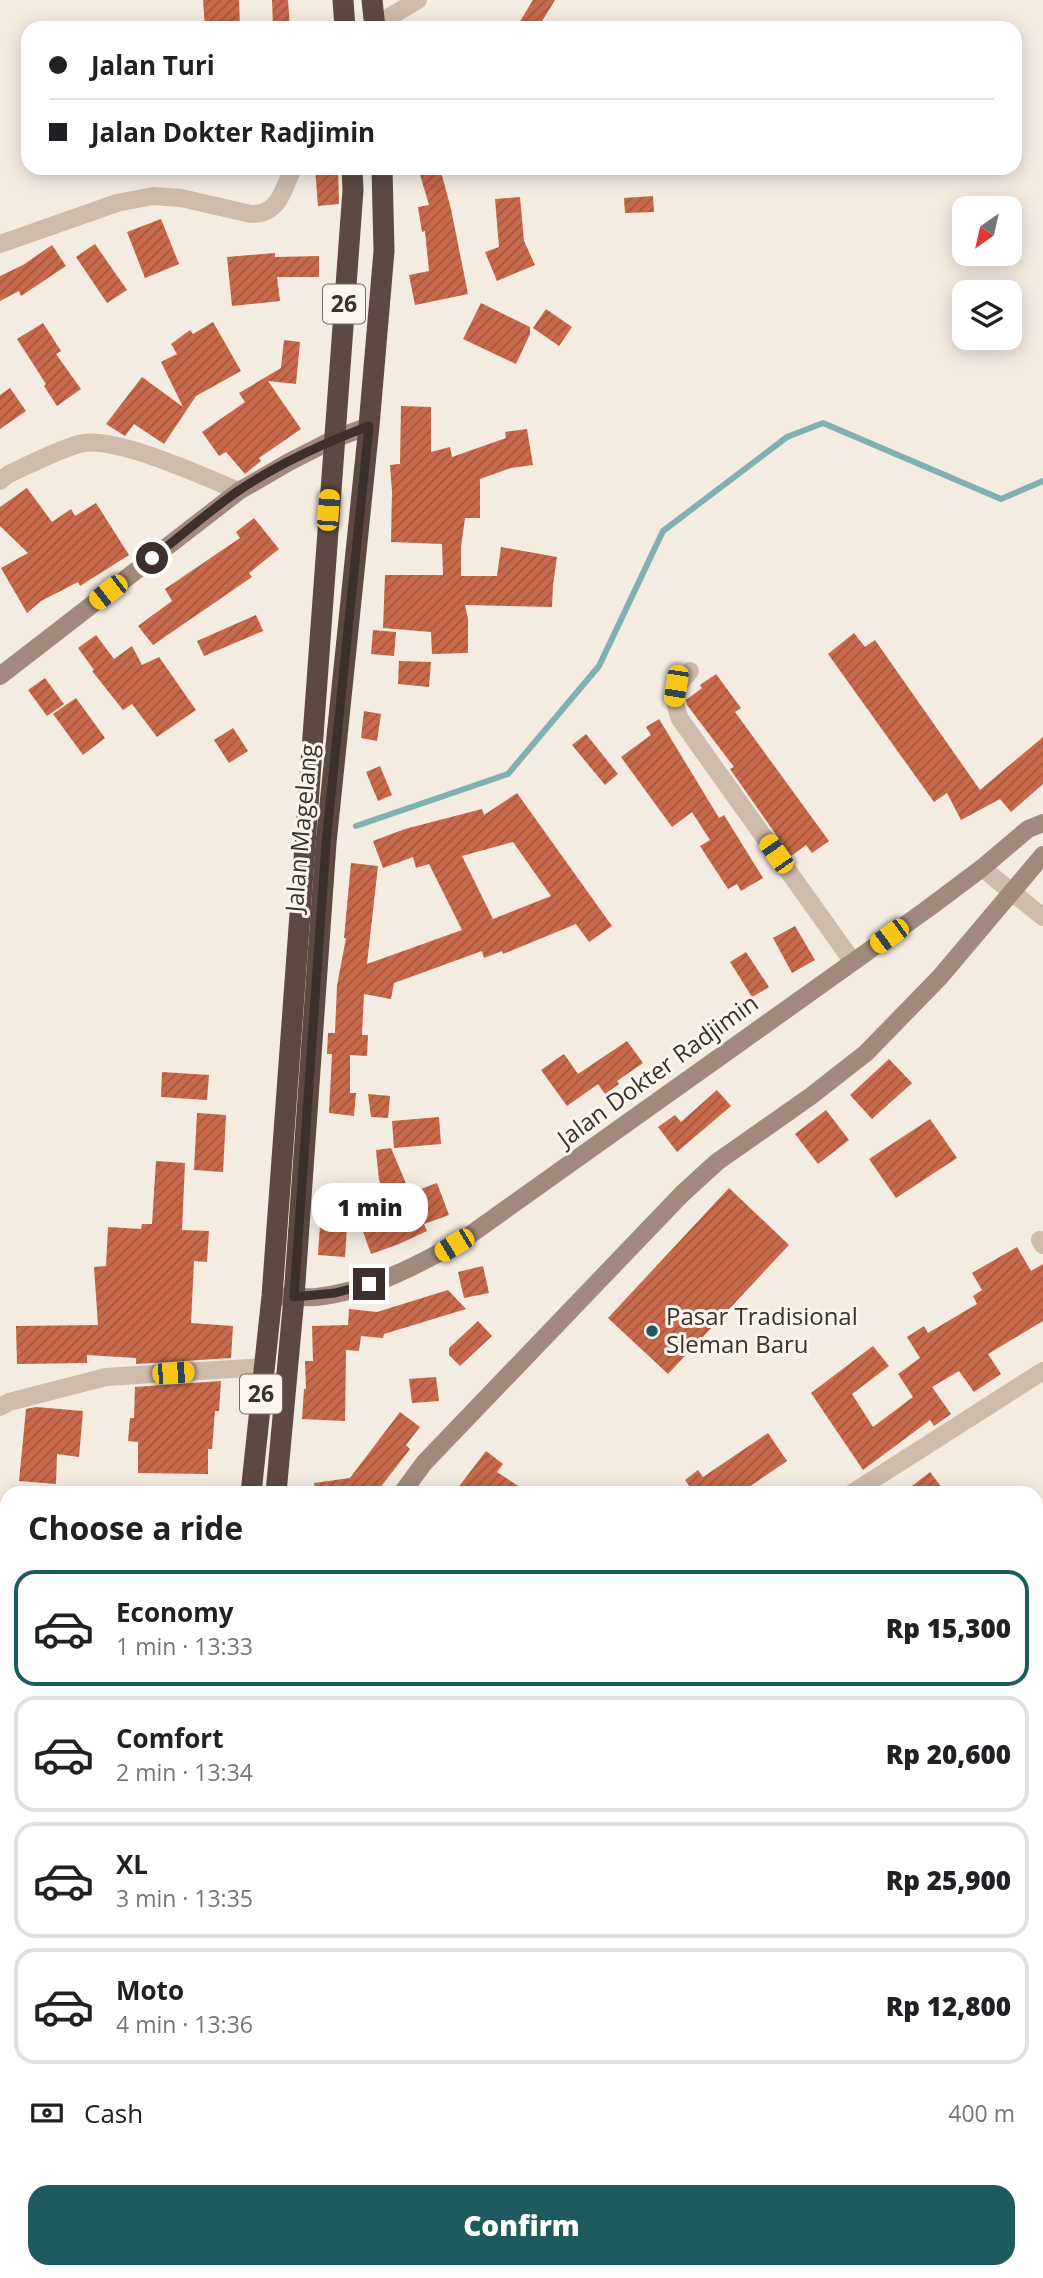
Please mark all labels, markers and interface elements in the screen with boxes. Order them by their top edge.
text: Jalan Turi [91,47,215,83]
text: Jalan Dokter Radjimin [91,114,375,150]
north arrow [952,196,1022,266]
map controls [952,196,1022,350]
button: layers [952,280,1022,350]
road number: 26 [323,284,365,324]
car [317,488,340,532]
route start [136,542,168,574]
car [85,571,132,613]
car [663,664,690,708]
street label: Jalan Magelang [277,742,324,915]
car [756,831,797,877]
car [866,915,913,957]
street label: Jalan Dokter Radjimin [548,986,764,1155]
callout: 1 min [311,1182,427,1232]
text: 1 min [337,1191,403,1223]
car [431,1225,478,1265]
route end [353,1268,385,1300]
place label: Pasar Tradisional Sleman Baru [666,1299,858,1360]
marker: Pasar Tradisional Sleman Baru [644,1323,660,1339]
car [152,1361,195,1385]
road number: 26 [240,1374,282,1414]
text: Choose a ride [28,1506,243,1549]
text: Economy [116,1594,234,1630]
icon: car [32,1597,95,1660]
text: Rp 15,300 [886,1610,1011,1646]
text: 1 min · 13:33 [116,1630,253,1662]
text: Comfort [116,1720,223,1756]
icon: car [32,1723,95,1786]
text: Rp 20,600 [886,1736,1011,1772]
text: 2 min · 13:34 [116,1756,253,1788]
text: XL [116,1846,148,1882]
icon: car [32,1849,95,1912]
text: Rp 25,900 [886,1862,1011,1898]
text: 3 min · 13:35 [116,1882,253,1914]
text: Moto [116,1972,184,2008]
icon: car [32,1975,95,2038]
text: Rp 12,800 [886,1988,1011,2024]
text: 4 min · 13:36 [116,2008,253,2040]
icon: cash [28,2094,66,2132]
text: Cash [84,2095,143,2131]
text: 400 m [948,2097,1015,2129]
button: Confirm [28,2185,1015,2265]

